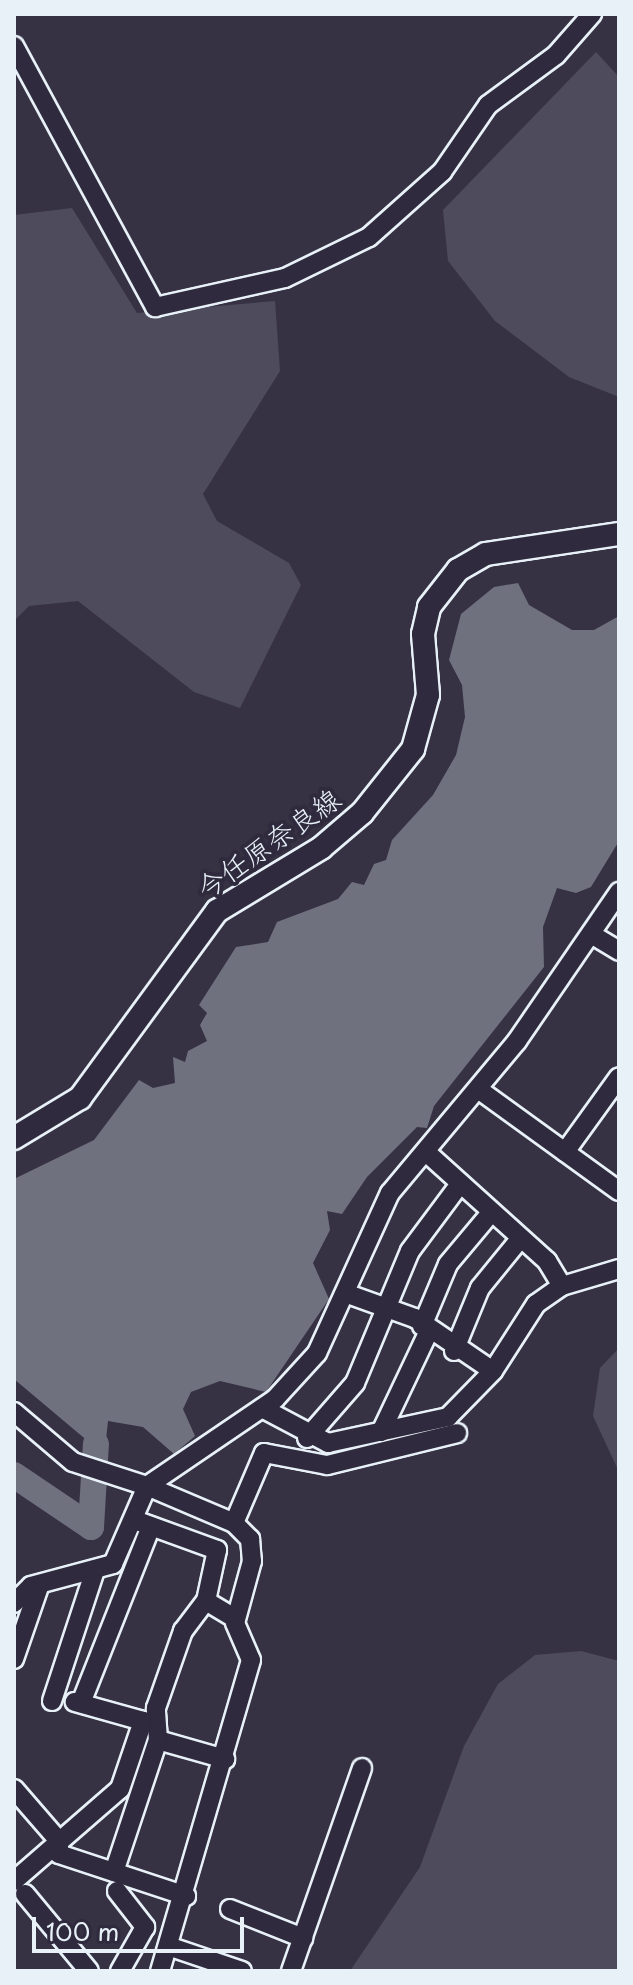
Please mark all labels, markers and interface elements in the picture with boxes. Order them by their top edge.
street label: 今任原奈良線 [190,781,346,905]
scale bar [36,1901,248,1951]
text: 100 m [46,1913,119,1949]

